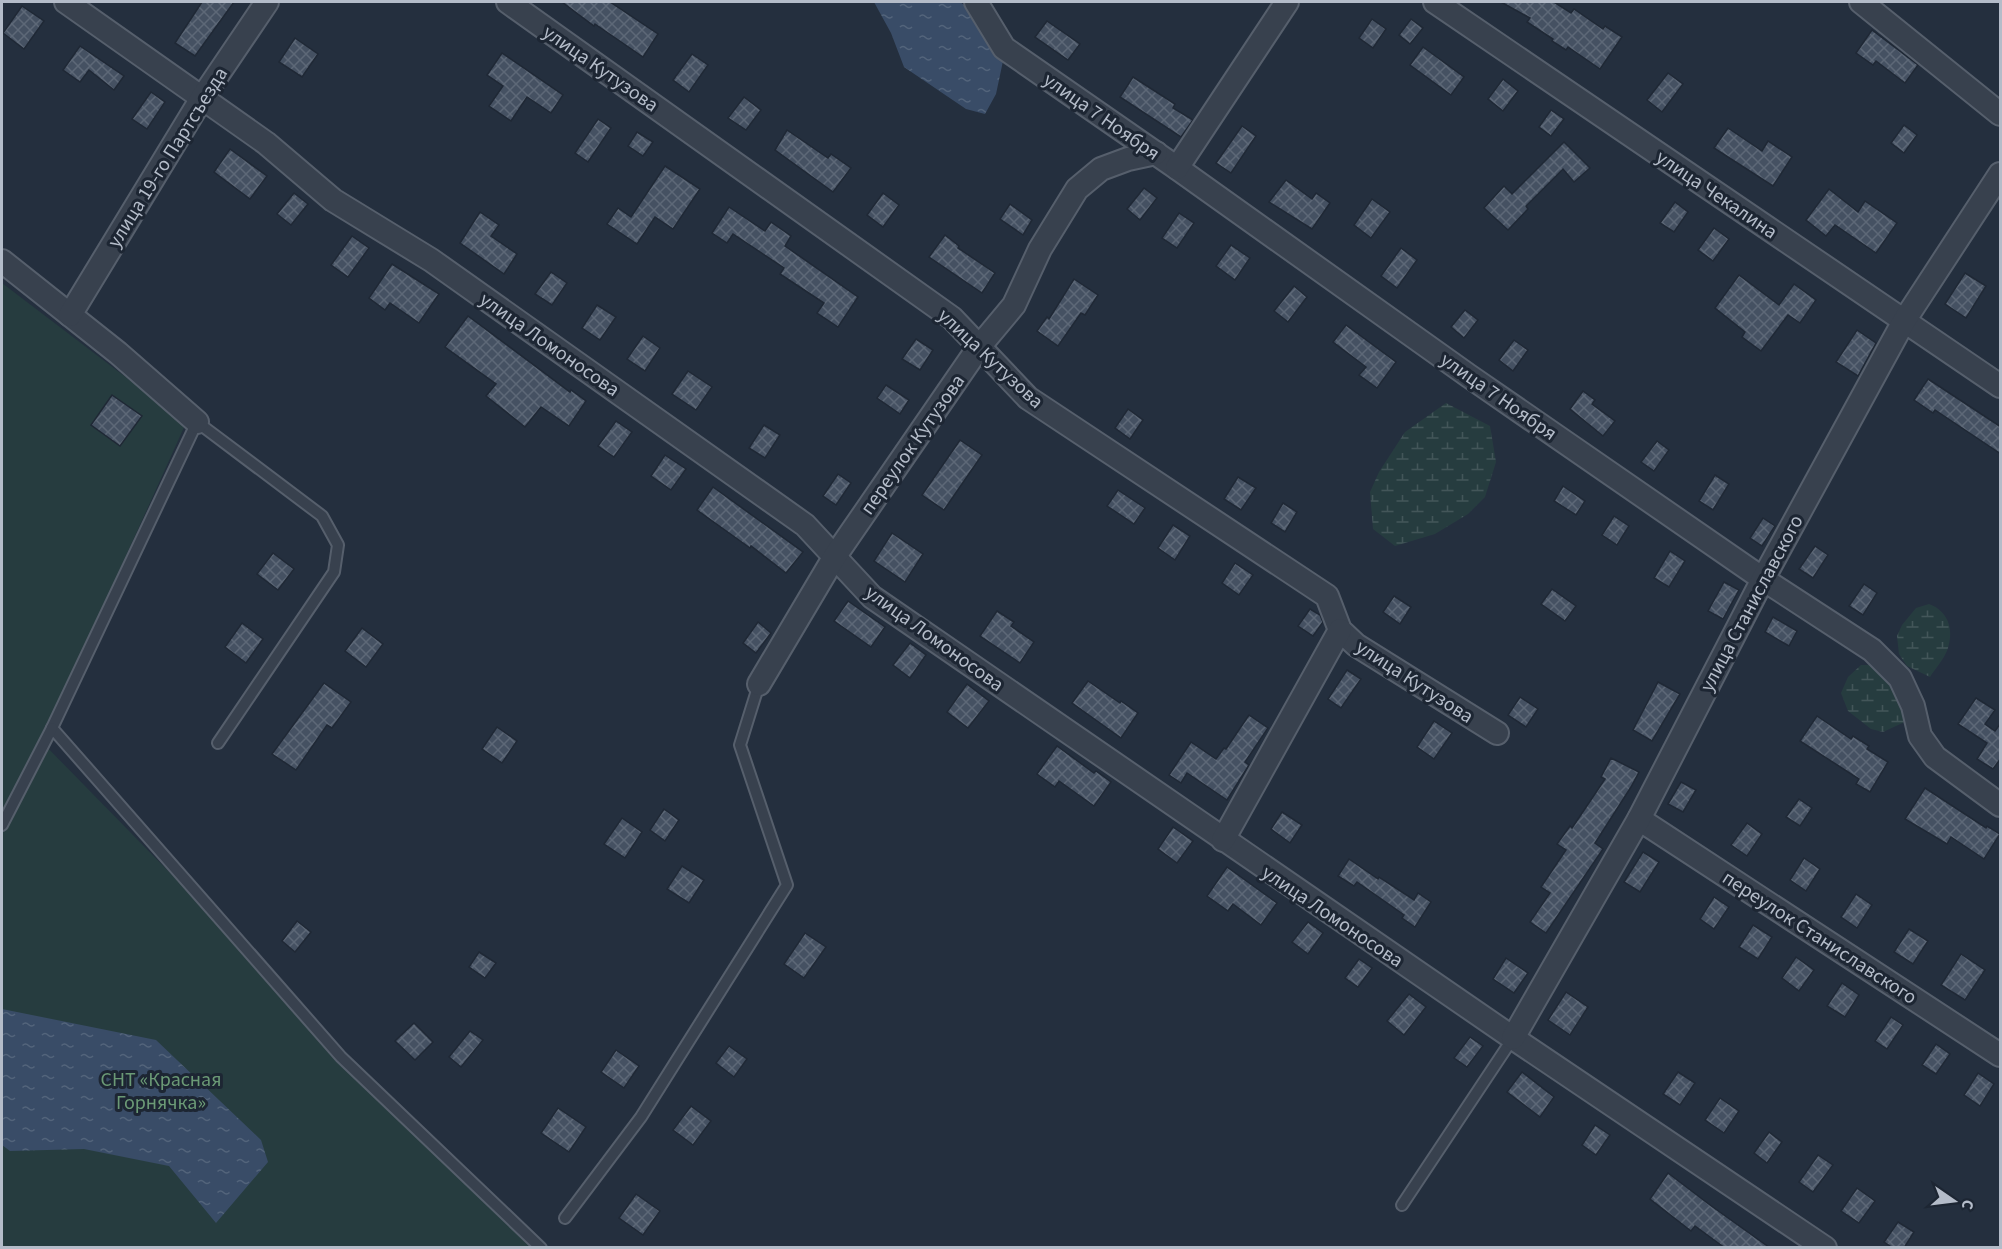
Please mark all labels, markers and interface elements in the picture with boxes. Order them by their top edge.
street label: улица Кутузова [537,19,664,119]
street label: улица 19-го Партсъезда [101,62,235,253]
street label: улица 7 Ноября [1037,66,1165,167]
street label: улица Чекалина [1650,144,1783,246]
street label: улица Ломоносова [474,286,625,404]
street label: улица Кутузова [931,302,1049,415]
street label: улица 7 Ноября [1434,346,1562,447]
street label: переулок Кутузова [854,369,972,520]
street label: улица Станиславского [1693,510,1810,697]
street label: улица Ломоносова [859,579,1009,699]
street label: улица Кутузова [1350,633,1479,730]
street label: улица Ломоносова [1256,859,1409,975]
street label: переулок Станиславского [1717,864,1922,1011]
park label: СНТ «Красная Горнячка» [101,1066,221,1117]
north arrow [1924,1171,1984,1231]
text: С [1956,1197,1979,1212]

